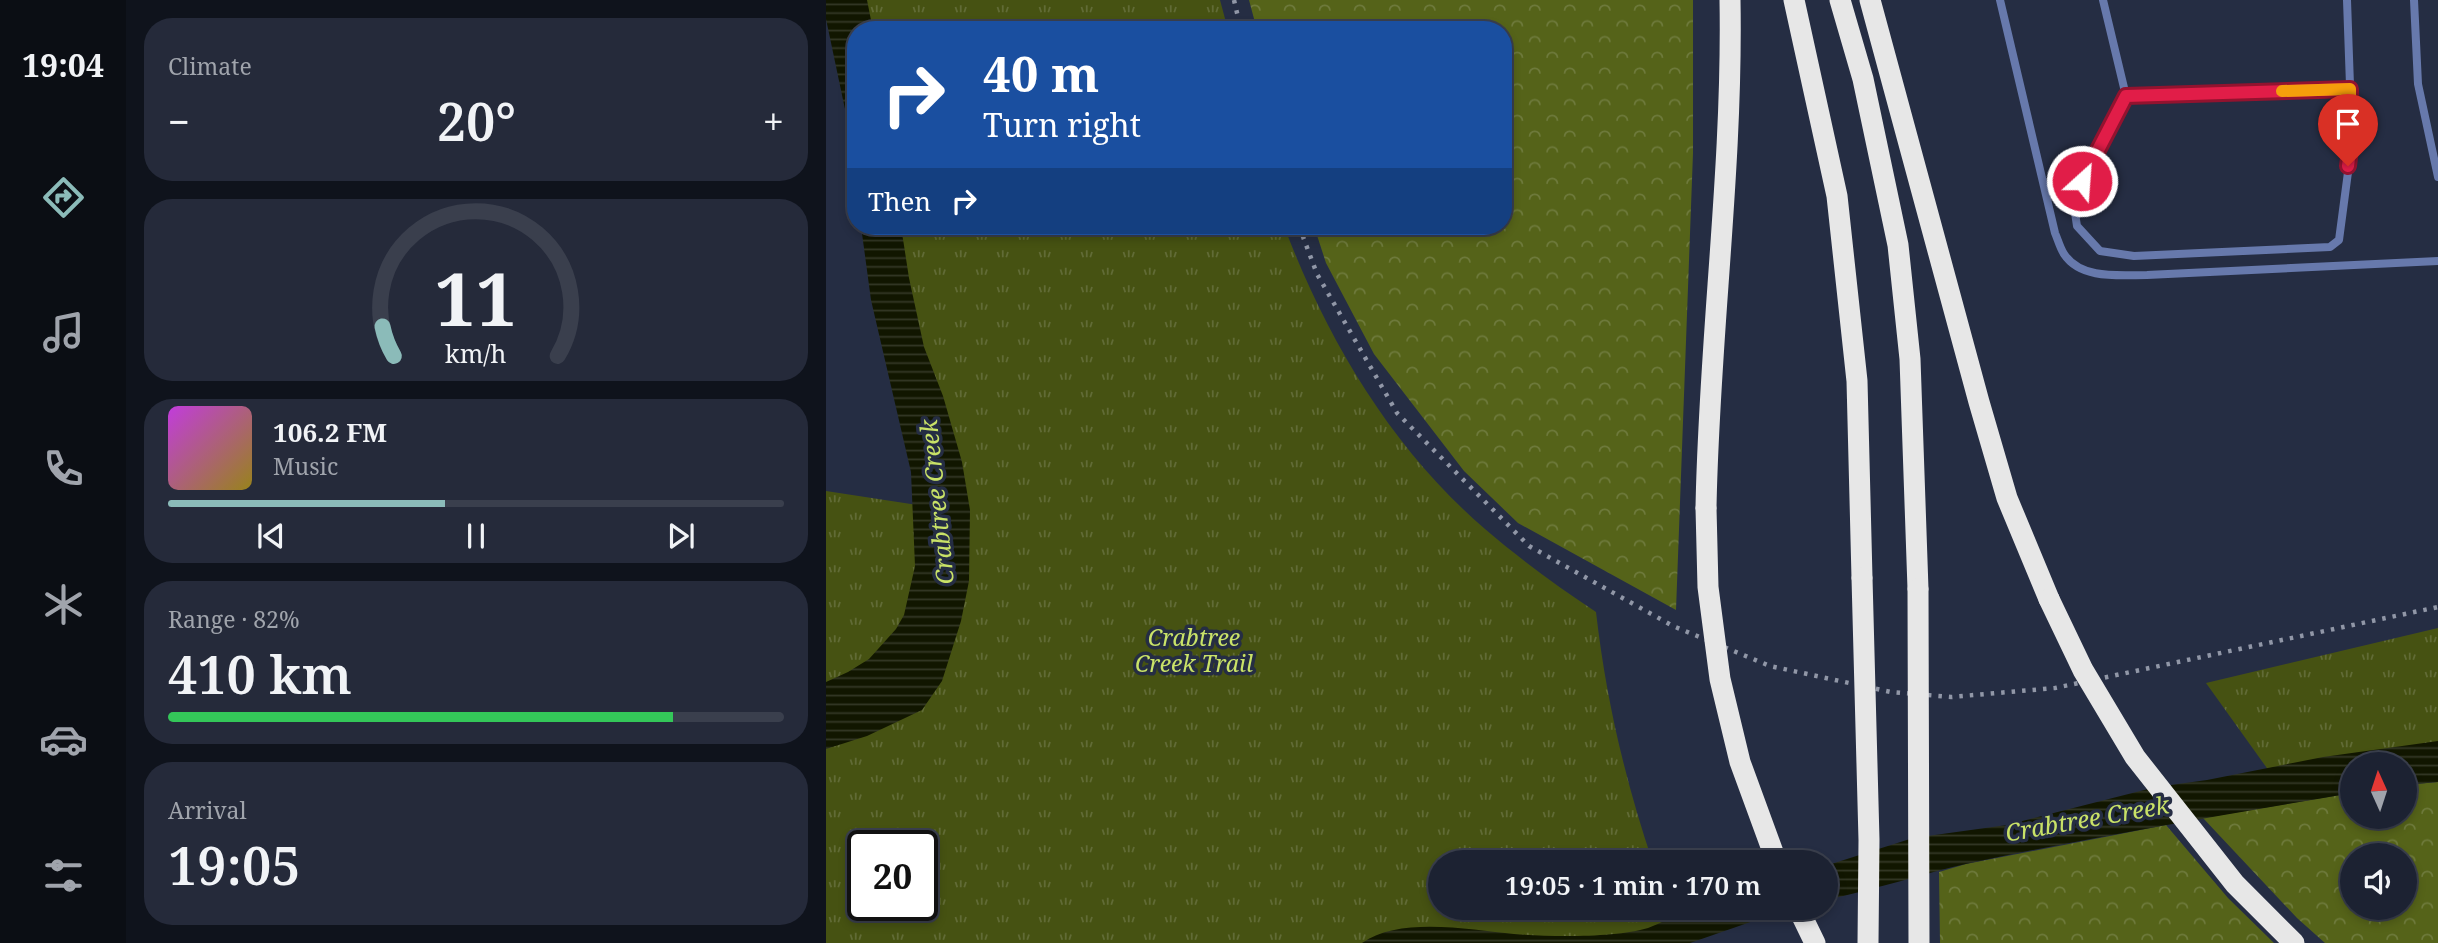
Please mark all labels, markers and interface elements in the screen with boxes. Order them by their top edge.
text: 40 m [983,40,1099,106]
text: 19:04 [22,43,104,86]
icon: right [868,49,959,140]
text: Climate [168,50,252,82]
text: 20° [437,85,516,156]
pin [2318,94,2378,166]
text: − [168,95,190,147]
text: + [763,95,784,147]
text: Turn right [983,103,1141,146]
icon: arrive [2329,105,2367,143]
position arrow [2045,144,2119,218]
icon: directions [39,173,88,222]
icon: right [945,182,983,220]
text: Then [868,183,931,219]
text: 11 [435,249,517,348]
icon: music [39,308,88,357]
text: km/h [445,336,507,370]
text: 106.2 FM [273,414,387,450]
water label: Crabtree Creek [911,416,961,586]
icon: phone [39,444,88,493]
text: Music [273,450,338,482]
icon: previous [252,517,290,555]
icon: pause [457,517,495,555]
icon: next [662,517,700,555]
icon: climate [39,580,88,629]
text: Range · 82% [168,603,300,635]
park label: Crabtree Creek Trail [1135,621,1253,679]
text: 410 km [168,638,352,709]
icon: car [39,715,88,764]
north arrow [2340,752,2417,830]
map controls [2340,752,2417,920]
water label: Crabtree Creek [2002,787,2173,849]
text: Arrival [168,794,247,826]
text: 19:05 [168,829,301,900]
speed limit sign: 20 [847,830,938,921]
button: sound [2340,843,2417,920]
icon: filters [39,851,88,900]
text: 19:05 · 1 min · 170 m [1505,867,1761,903]

